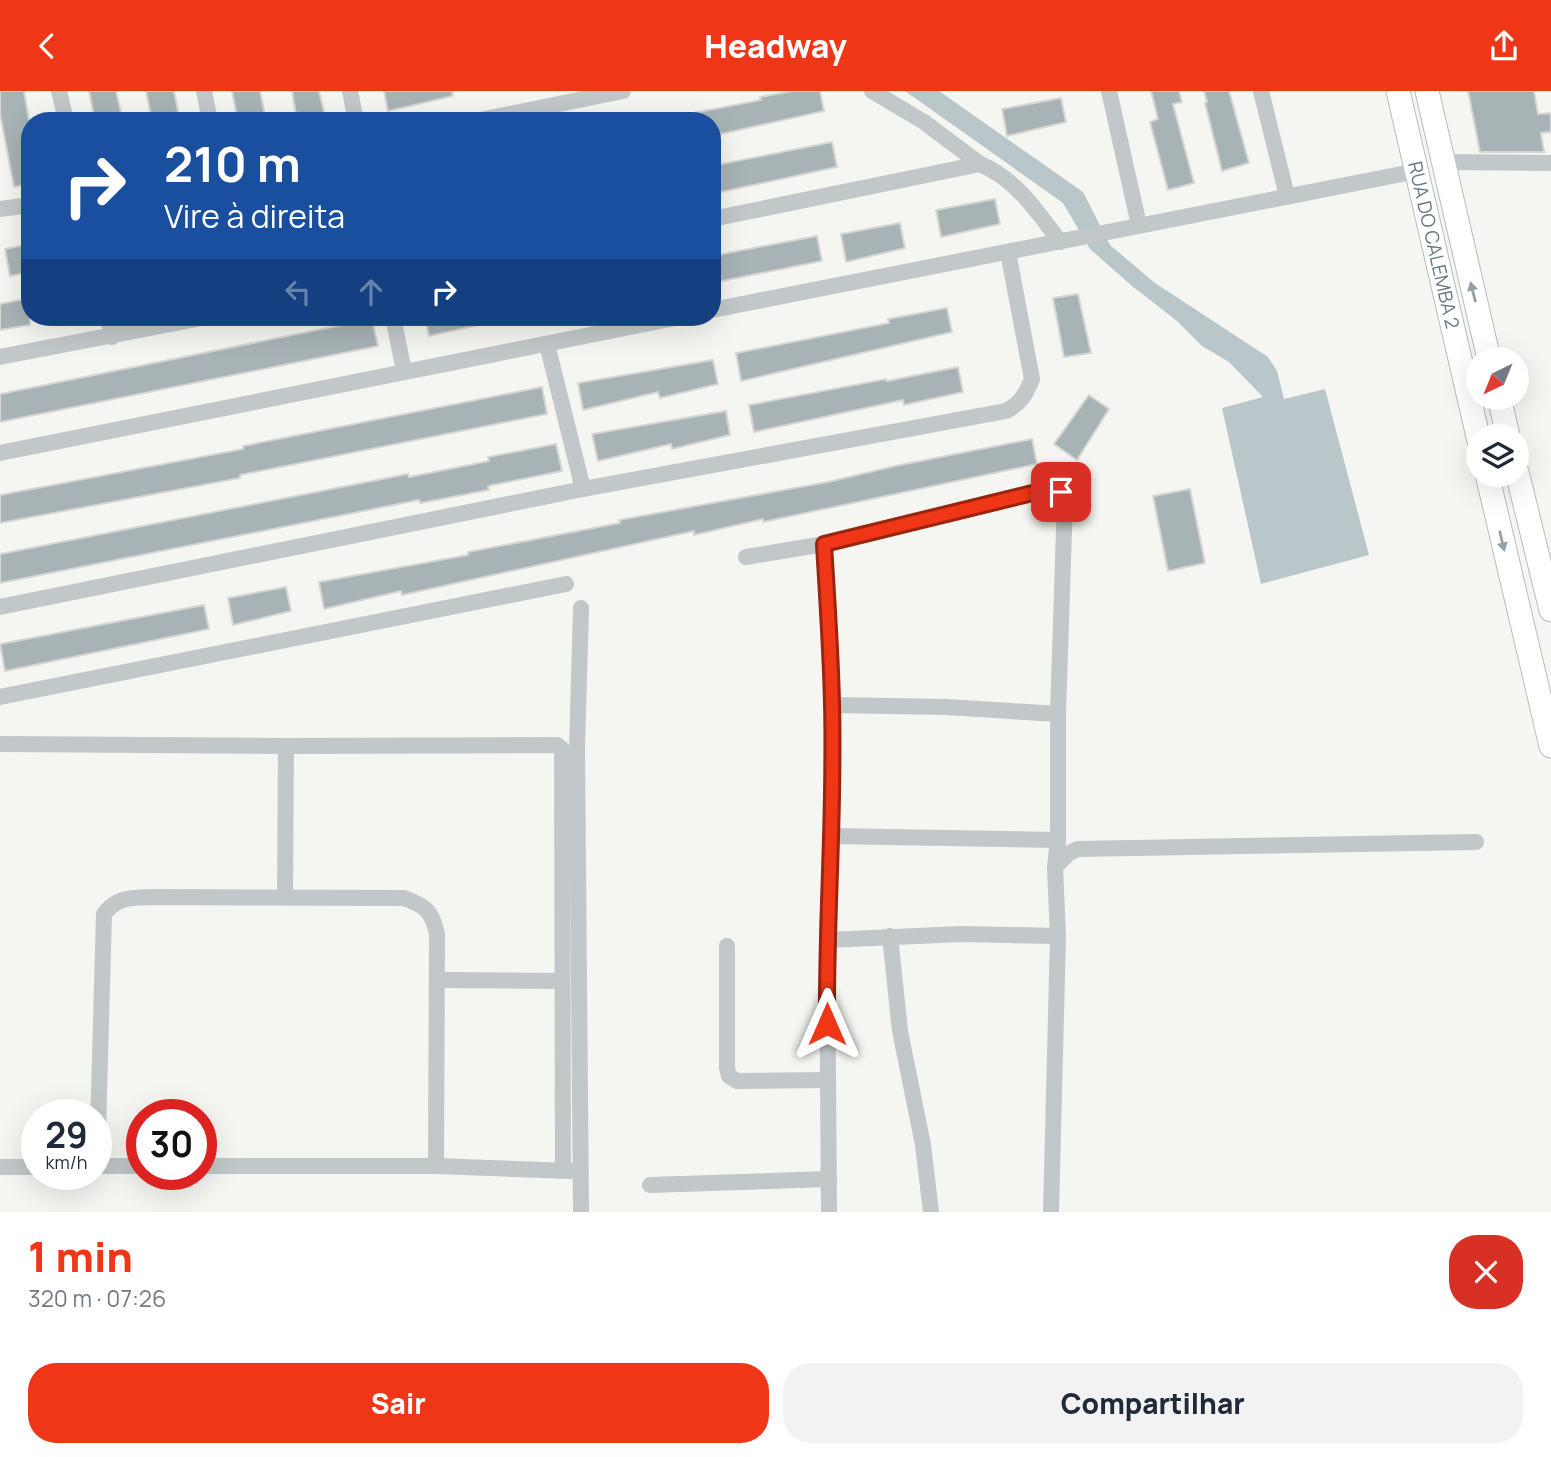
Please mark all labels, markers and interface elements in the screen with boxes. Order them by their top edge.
text: Headway [704,24,847,68]
icon: back [28,27,66,65]
icon: share [1485,27,1523,65]
text: 210 m [164,130,301,197]
icon: right [49,140,140,231]
street label: RUA DO CALEMBA 2 [1402,159,1466,331]
text: Vire à direita [164,194,345,238]
icon: left [279,273,317,311]
icon: ahead [352,273,390,311]
icon: right [425,273,463,311]
one-way arrow [1467,281,1478,303]
north arrow [1466,347,1530,409]
map controls [1466,347,1529,487]
button: layers [1466,424,1529,487]
pin [1031,462,1091,522]
icon: arrive [1042,473,1080,511]
one-way arrow [1497,530,1508,552]
position arrow [790,987,864,1061]
speed limit sign: 30 [126,1099,217,1190]
text: 29 [45,1111,88,1159]
text: km/h [46,1150,87,1174]
text: 1 min [28,1227,133,1285]
button: close [1449,1235,1523,1309]
text: 320 m · 07:26 [28,1282,166,1314]
button: Sair [28,1363,769,1443]
button: Compartilhar [783,1363,1523,1443]

